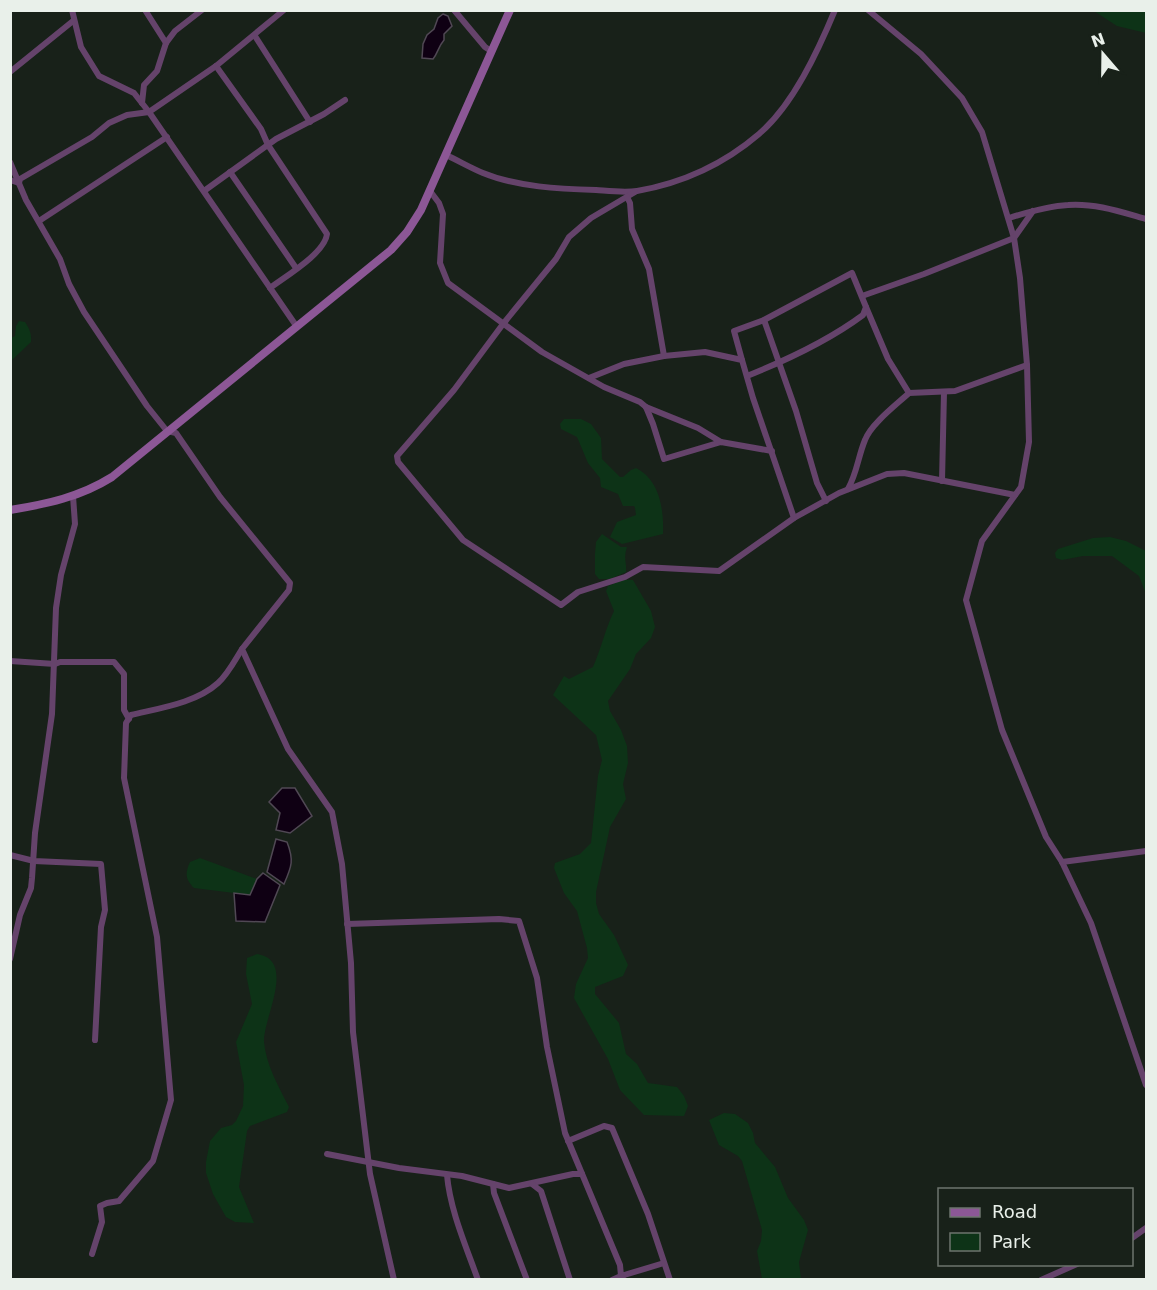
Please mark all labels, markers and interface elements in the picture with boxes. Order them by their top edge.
north arrow [1073,24,1133,84]
text: N [1088,29,1108,52]
legend [938,1188,1133,1266]
text: Road [992,1201,1037,1222]
text: Park [992,1231,1031,1252]

